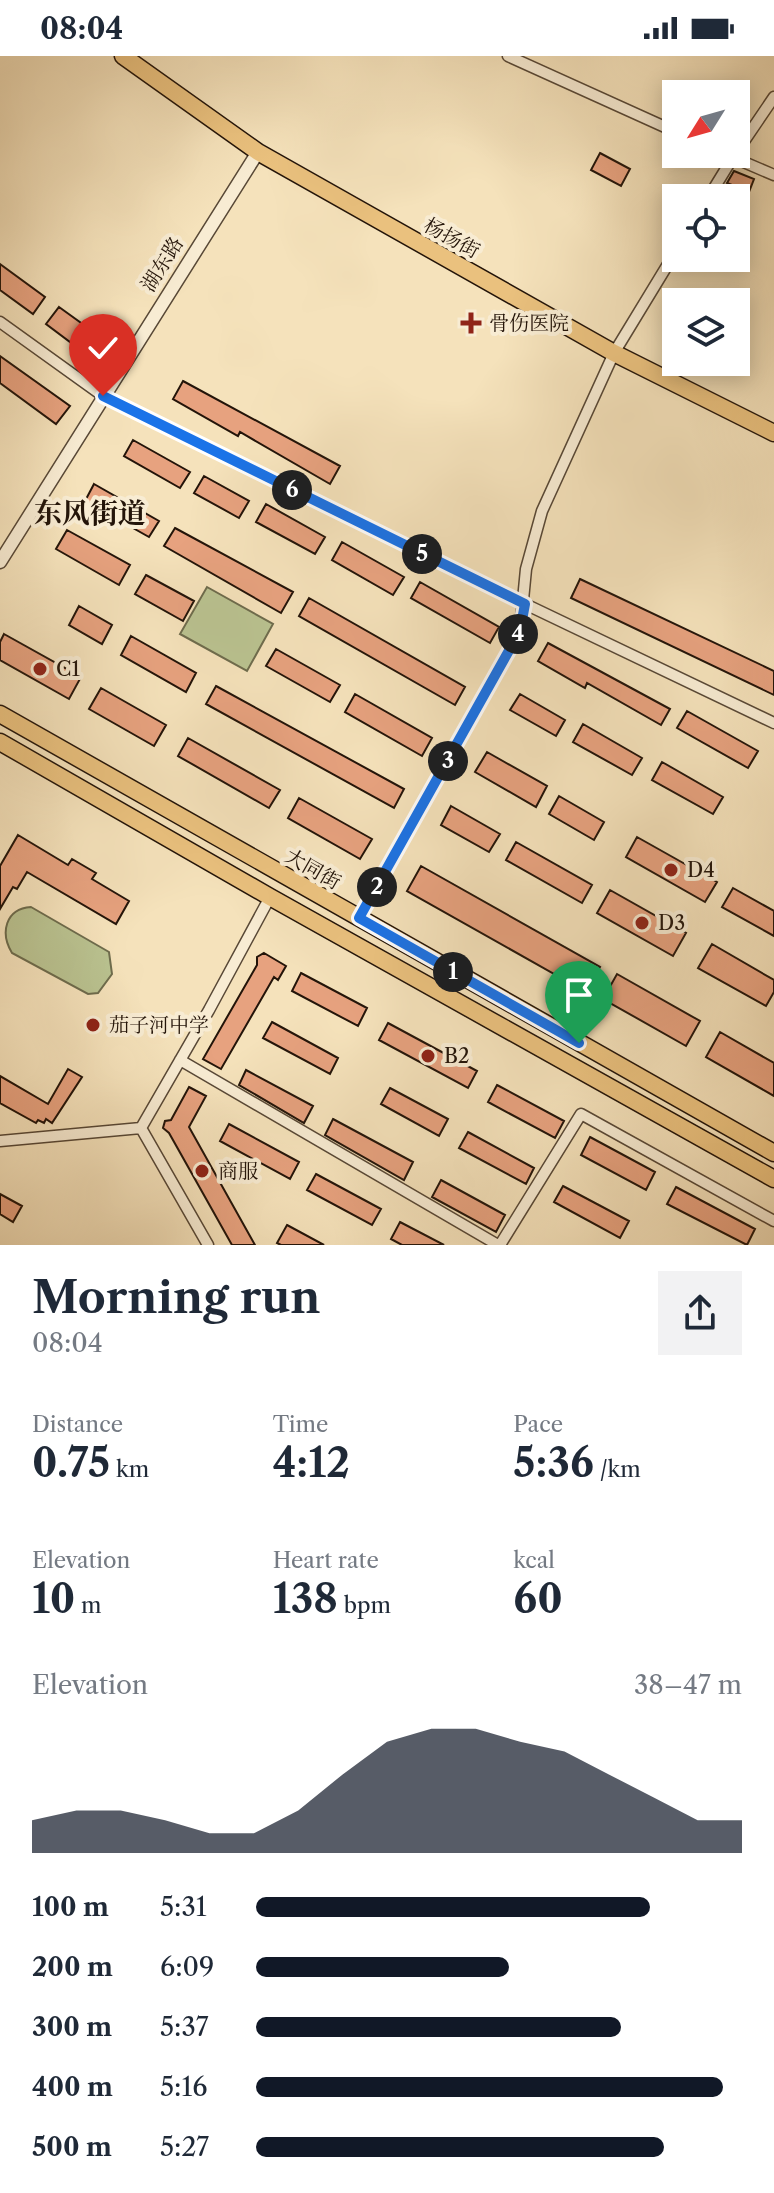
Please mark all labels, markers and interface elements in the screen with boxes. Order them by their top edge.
text: 08:04 [40,10,123,47]
north arrow [662,80,750,168]
map controls [662,80,750,376]
button: locate [662,184,750,272]
street label: 杨扬街 [420,213,484,263]
street label: 湖东路 [136,232,188,296]
button: layers [662,288,750,376]
place label: 骨伤医院 [489,311,569,335]
marker: 骨伤医院 [460,312,482,334]
pin [69,314,137,396]
icon: check [81,326,125,370]
pin: 6 [272,470,312,510]
text: 6 [285,476,299,503]
district label: 东风街道 [34,496,146,530]
pin: 5 [402,534,442,574]
text: 5 [416,540,428,567]
pin: 4 [498,614,538,654]
text: 4 [511,620,525,647]
place label: C1 [56,657,80,681]
marker: C1 [31,660,49,678]
pin: 3 [428,741,468,781]
text: 3 [442,747,454,774]
street label: 大同街 [281,844,345,894]
place label: D4 [687,858,715,882]
marker: D4 [662,861,680,879]
pin: 2 [357,867,397,907]
text: 2 [371,873,384,900]
place label: D3 [658,911,685,935]
marker: D3 [633,914,651,932]
pin: 1 [433,952,473,992]
text: 1 [448,958,458,985]
pin [545,961,613,1043]
icon: arrive [557,973,601,1017]
place label: 茄子河中学 [109,1013,209,1037]
marker: 茄子河中学 [84,1016,102,1034]
place label: B2 [444,1044,469,1068]
marker: B2 [419,1047,437,1065]
place label: 商服 [218,1159,258,1183]
marker: 商服 [193,1162,211,1180]
text: Morning run [32,1270,321,1324]
button: share [658,1271,742,1355]
text: 08:04 [32,1327,103,1359]
text: Distance [32,1411,123,1438]
text: Time [273,1411,328,1438]
text: Pace [513,1411,563,1438]
text: 0.75 [32,1438,110,1487]
text: 4:12 [273,1438,350,1487]
text: 5:36 [513,1438,594,1487]
text: km [110,1456,149,1483]
text: /km [594,1456,641,1483]
text: Elevation [32,1547,130,1574]
text: Heart rate [273,1547,379,1574]
text: kcal [513,1547,555,1574]
text: 10 [32,1574,75,1623]
text: 138 [273,1574,338,1623]
text: 60 [513,1574,563,1623]
text: m [75,1592,101,1619]
text: bpm [338,1592,391,1619]
text: Elevation [32,1669,148,1701]
text: 38–47 m [634,1669,742,1701]
text: 100 m [32,1891,109,1923]
text: 5:31 [160,1891,207,1923]
text: 200 m [32,1951,113,1983]
text: 6:09 [160,1951,214,1983]
text: 300 m [32,2011,112,2043]
text: 5:37 [160,2011,209,2043]
text: 400 m [32,2071,113,2103]
text: 5:16 [160,2071,208,2103]
text: 500 m [32,2131,112,2163]
text: 5:27 [160,2131,209,2163]

